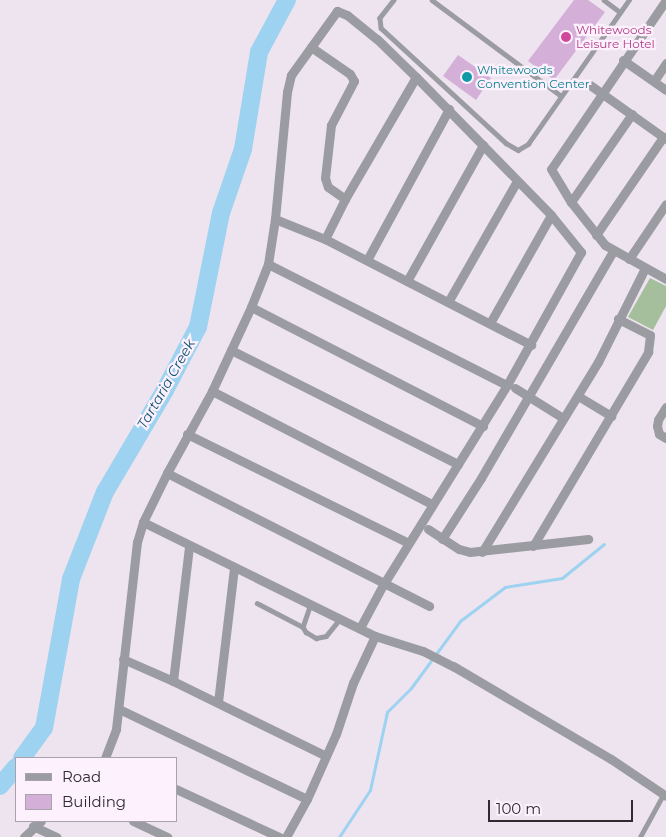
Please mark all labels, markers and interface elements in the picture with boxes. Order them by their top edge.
place label: Whitewoods Leisure Hotel [576,23,655,51]
marker: Whitewoods Leisure Hotel [560,31,572,43]
place label: Whitewoods Convention Center [477,63,590,91]
marker: Whitewoods Convention Center [461,71,473,83]
water label: Tartaria Creek [134,336,198,432]
legend [15,757,178,822]
text: Road [62,767,101,786]
scale bar [491,790,636,822]
text: Building [62,792,126,811]
text: 100 m [496,799,541,818]

